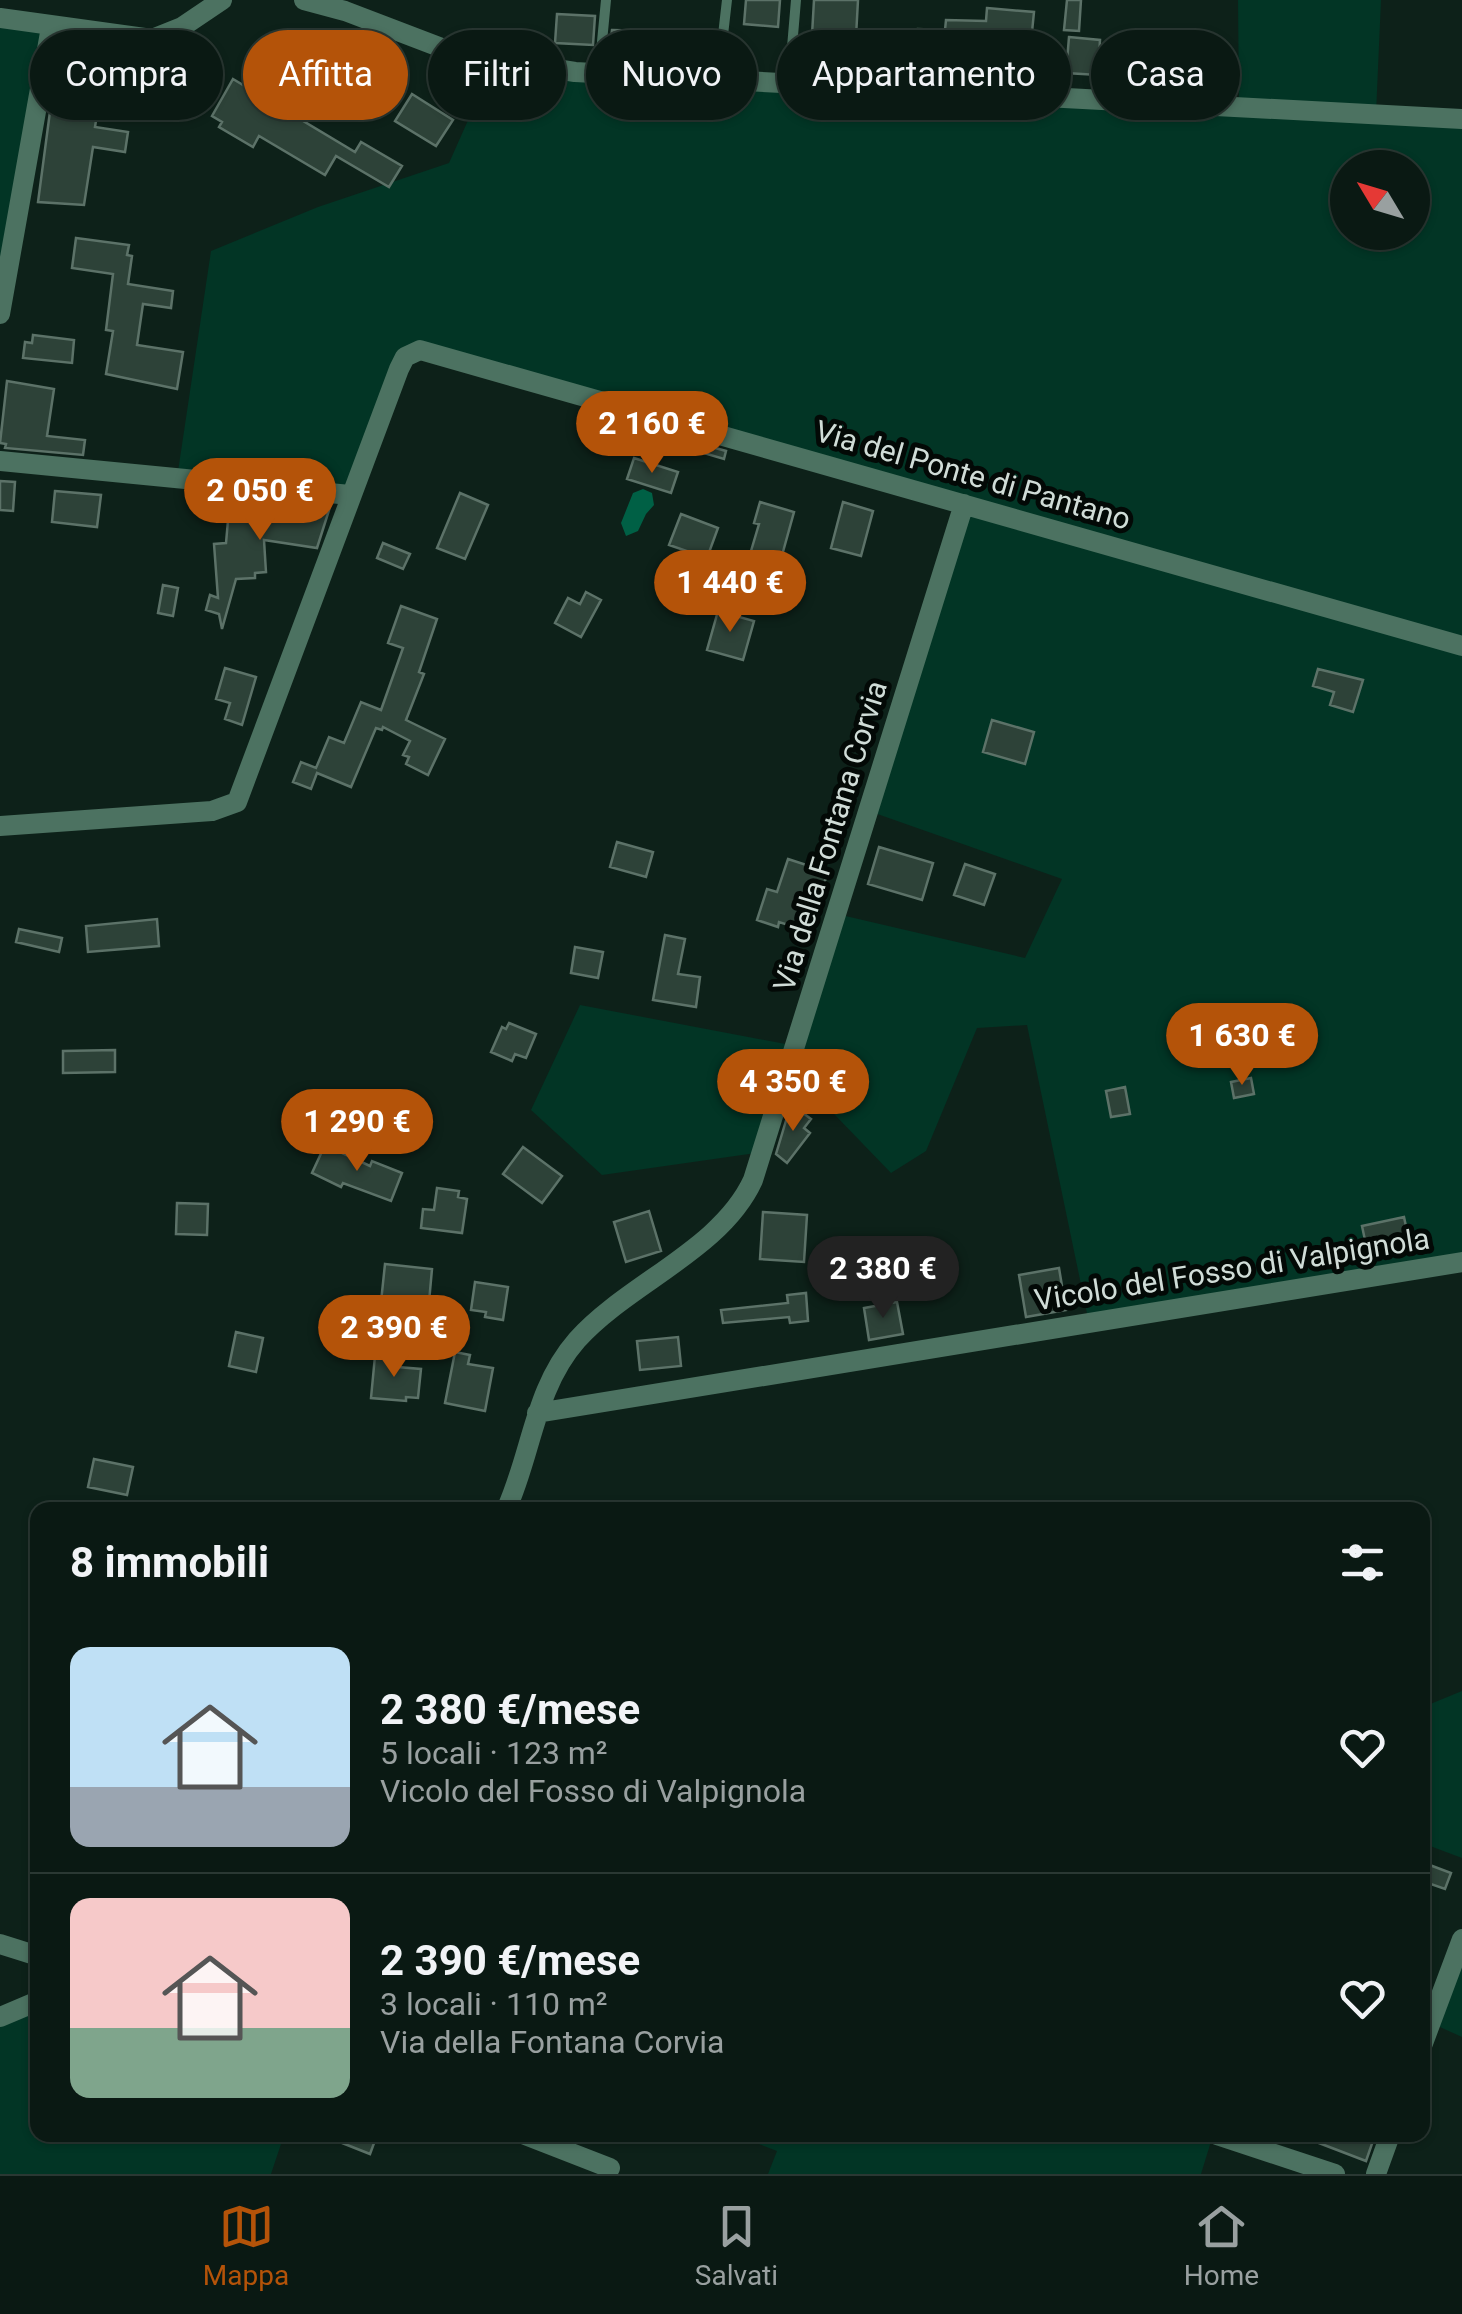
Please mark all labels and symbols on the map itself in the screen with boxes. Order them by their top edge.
north arrow [1330,150,1430,250]
pin: 2 160 € [560,391,744,476]
street label: Via del Ponte di Pantano [811,413,1135,537]
pin: 2 050 € [168,458,352,543]
pin: 1 440 € [638,550,822,635]
street label: Via della Fontana Corvia [766,676,894,996]
pin: 1 630 € [1150,1003,1334,1088]
pin: 4 350 € [701,1049,885,1134]
pin: 1 290 € [265,1089,449,1174]
street label: Vicolo del Fosso di Valpignola [1032,1220,1432,1318]
pin: 2 380 € [791,1236,975,1321]
pin: 2 390 € [302,1295,486,1380]

